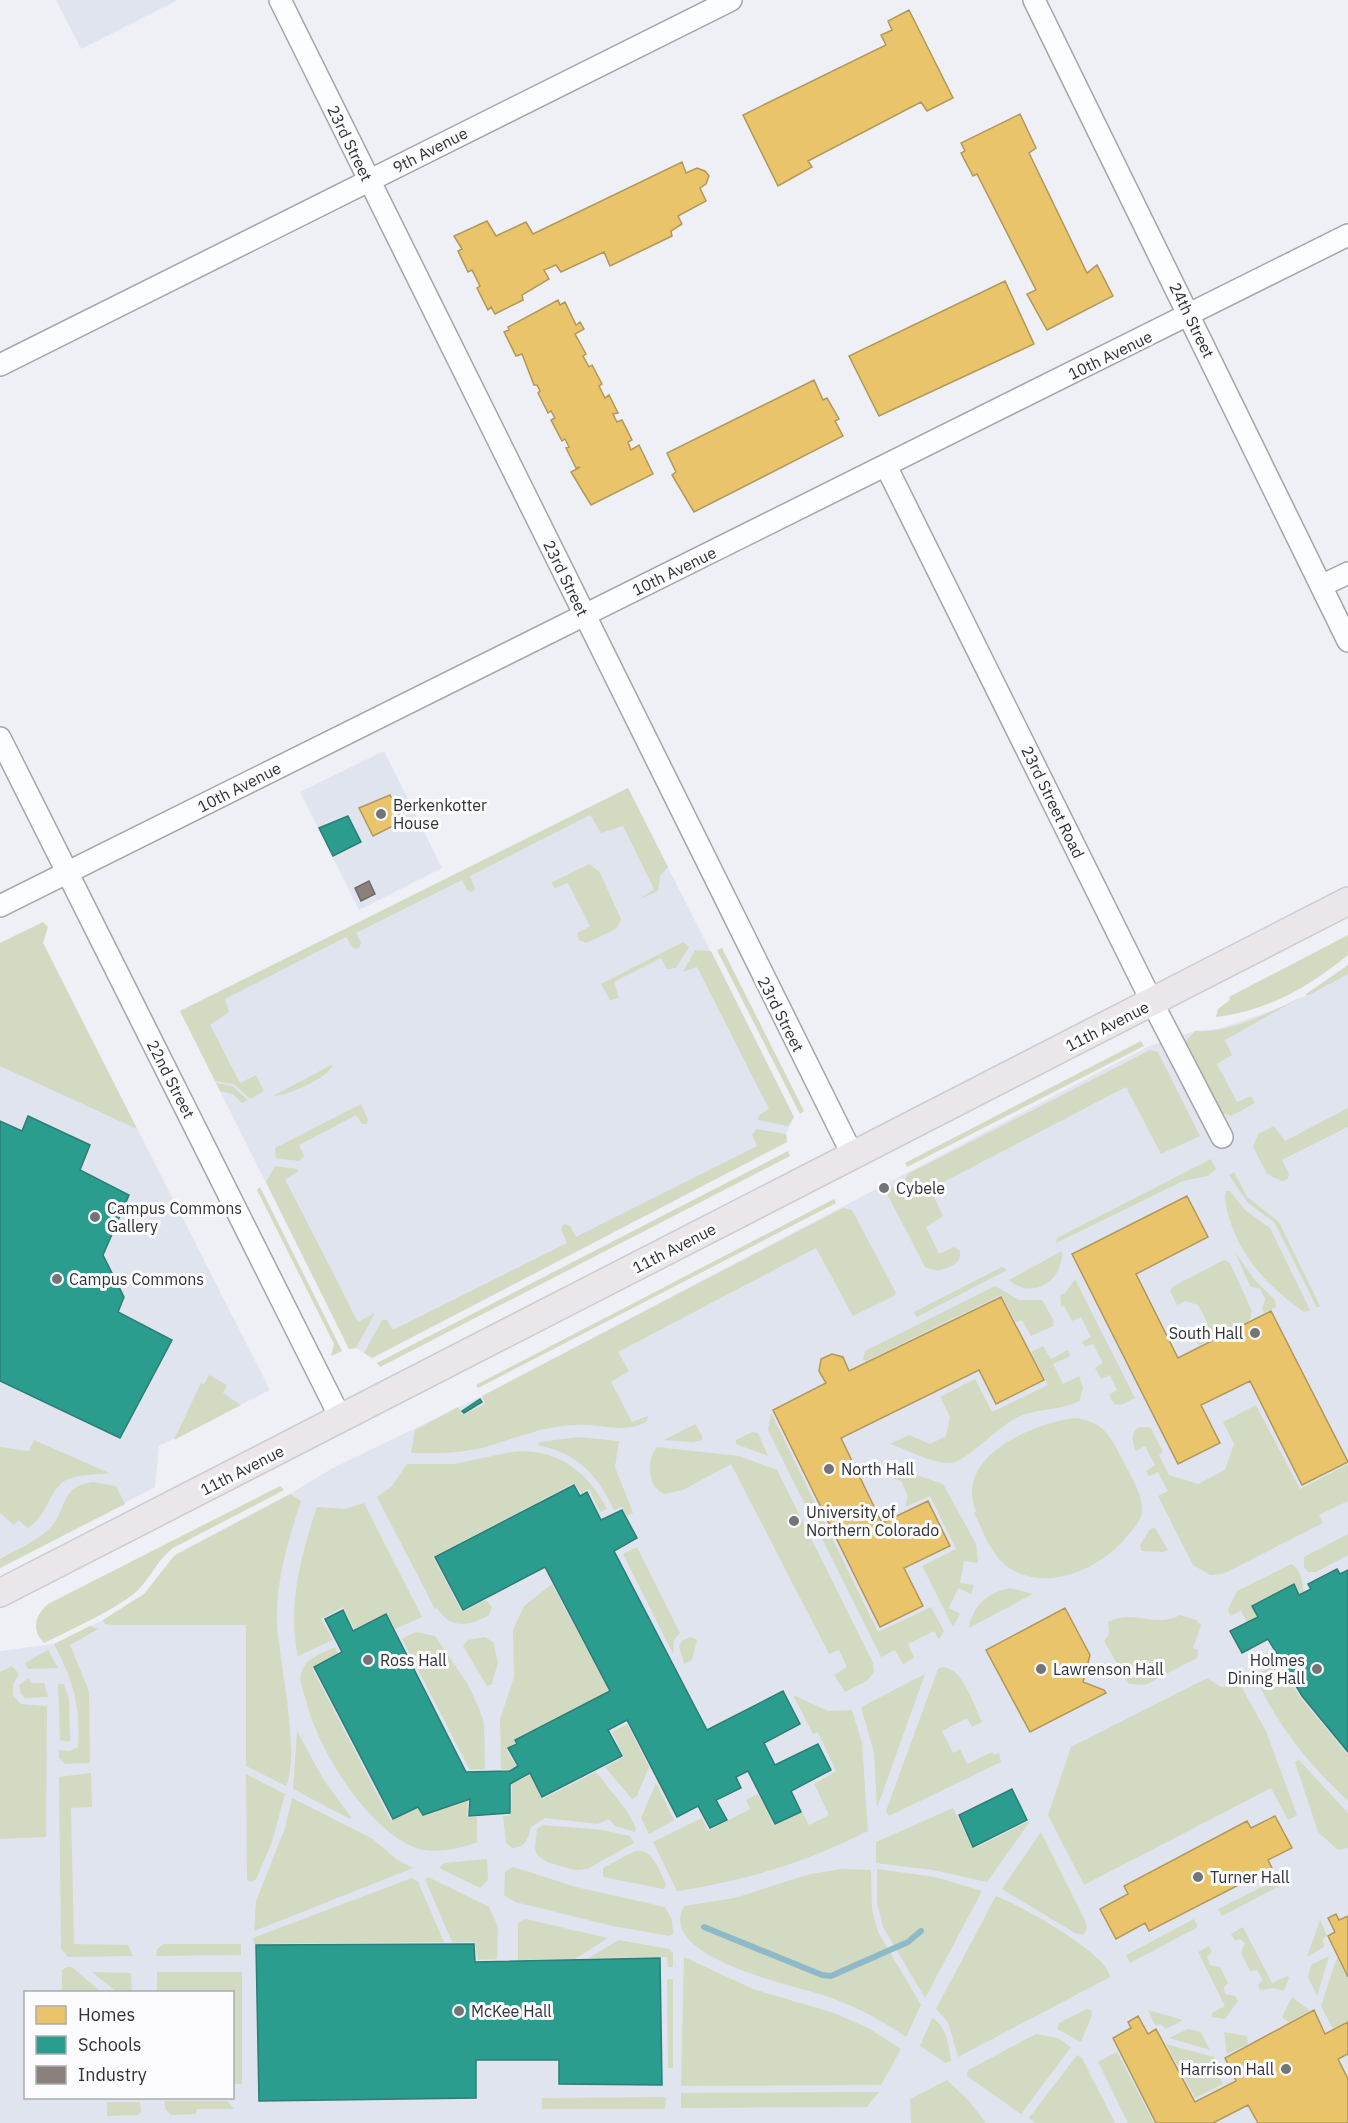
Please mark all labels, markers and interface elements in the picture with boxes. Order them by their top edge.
street label: 23rd Street [323,102,377,184]
street label: 9th Avenue [389,122,471,177]
street label: 24th Street [1165,279,1219,361]
street label: 10th Avenue [1065,326,1156,384]
street label: 23rd Street [539,537,593,619]
street label: 10th Avenue [629,542,720,600]
street label: 23rd Street Road [1017,743,1089,861]
street label: 10th Avenue [194,757,284,817]
place label: Berkenkotter House [393,795,487,833]
marker: Berkenkotter House [374,807,388,821]
street label: 23rd Street [753,973,809,1055]
street label: 11th Avenue [1062,996,1152,1056]
street label: 22nd Street [143,1036,199,1122]
place label: Cybele [896,1178,945,1198]
marker: Cybele [877,1181,891,1195]
place label: Campus Commons Gallery [107,1198,242,1236]
marker: Campus Commons Gallery [88,1210,102,1224]
street label: 11th Avenue [629,1218,719,1278]
place label: Campus Commons [69,1269,204,1289]
marker: Campus Commons [50,1272,64,1286]
place label: South Hall [1169,1323,1243,1343]
marker: South Hall [1248,1326,1262,1340]
street label: 11th Avenue [197,1440,287,1500]
place label: North Hall [841,1459,914,1479]
marker: North Hall [822,1462,836,1476]
place label: University of Northern Colorado [806,1502,939,1540]
marker: University of Northern Colorado [787,1514,801,1528]
place label: Ross Hall [380,1650,447,1670]
place label: Holmes Dining Hall [1227,1650,1305,1688]
marker: Ross Hall [361,1653,375,1667]
place label: Lawrenson Hall [1053,1659,1164,1679]
marker: Lawrenson Hall [1034,1662,1048,1676]
marker: Holmes Dining Hall [1310,1662,1324,1676]
place label: Turner Hall [1210,1867,1289,1887]
marker: Turner Hall [1191,1870,1205,1884]
legend [24,1991,234,2099]
place label: McKee Hall [471,2001,552,2021]
text: Homes [78,2003,135,2026]
marker: McKee Hall [452,2004,466,2018]
text: Schools [78,2033,142,2056]
place label: Harrison Hall [1180,2059,1274,2079]
marker: Harrison Hall [1279,2062,1293,2076]
text: Industry [78,2063,147,2086]

